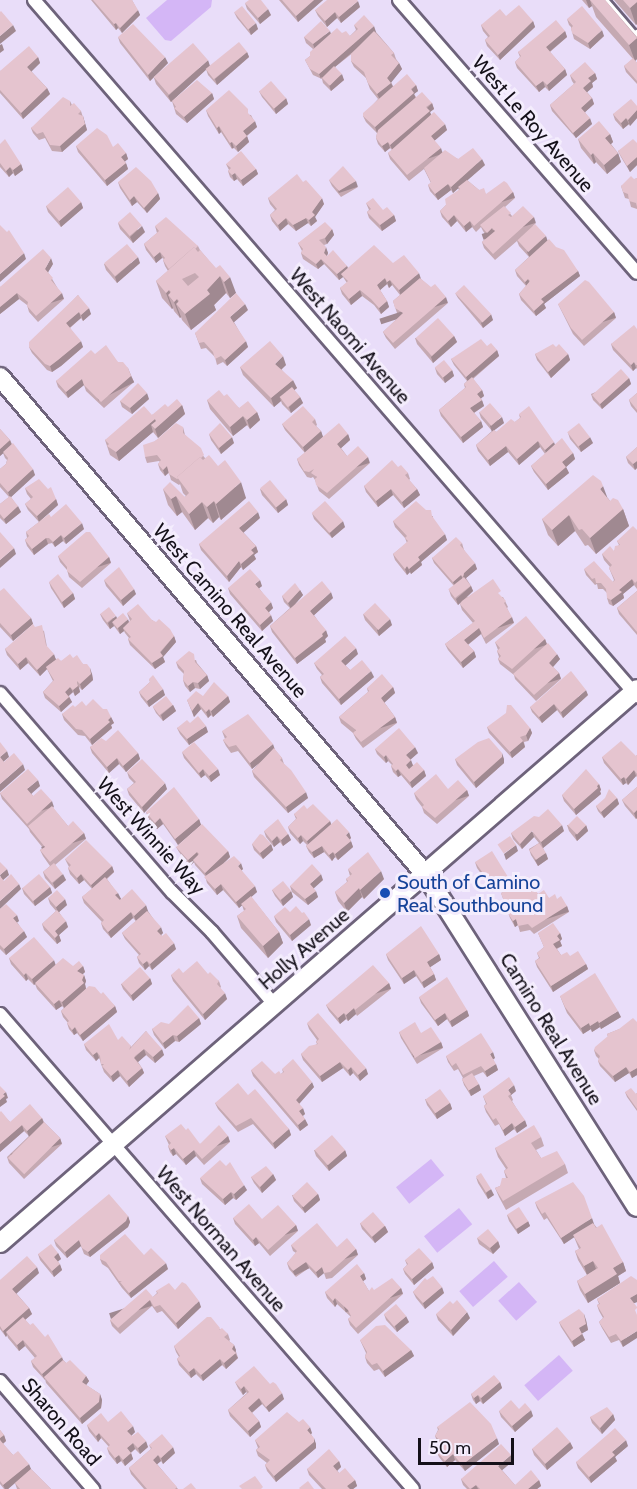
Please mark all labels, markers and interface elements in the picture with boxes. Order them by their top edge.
street label: West Le Roy Avenue [467,51,599,197]
street label: West Naomi Avenue [284,263,416,409]
street label: West Camino Real Avenue [148,519,312,703]
street label: West Winnie Way [92,772,210,900]
place label: South of Camino Real Southbound [397,870,543,917]
marker: South of Camino Real Southbound [378,886,392,900]
street label: Holly Avenue [254,903,354,995]
street label: Camino Real Avenue [495,949,607,1109]
street label: West Norman Avenue [151,1161,291,1317]
street label: Sharon Road [16,1373,106,1471]
scale bar [421,1426,517,1464]
text: 50 m [429,1437,471,1459]

